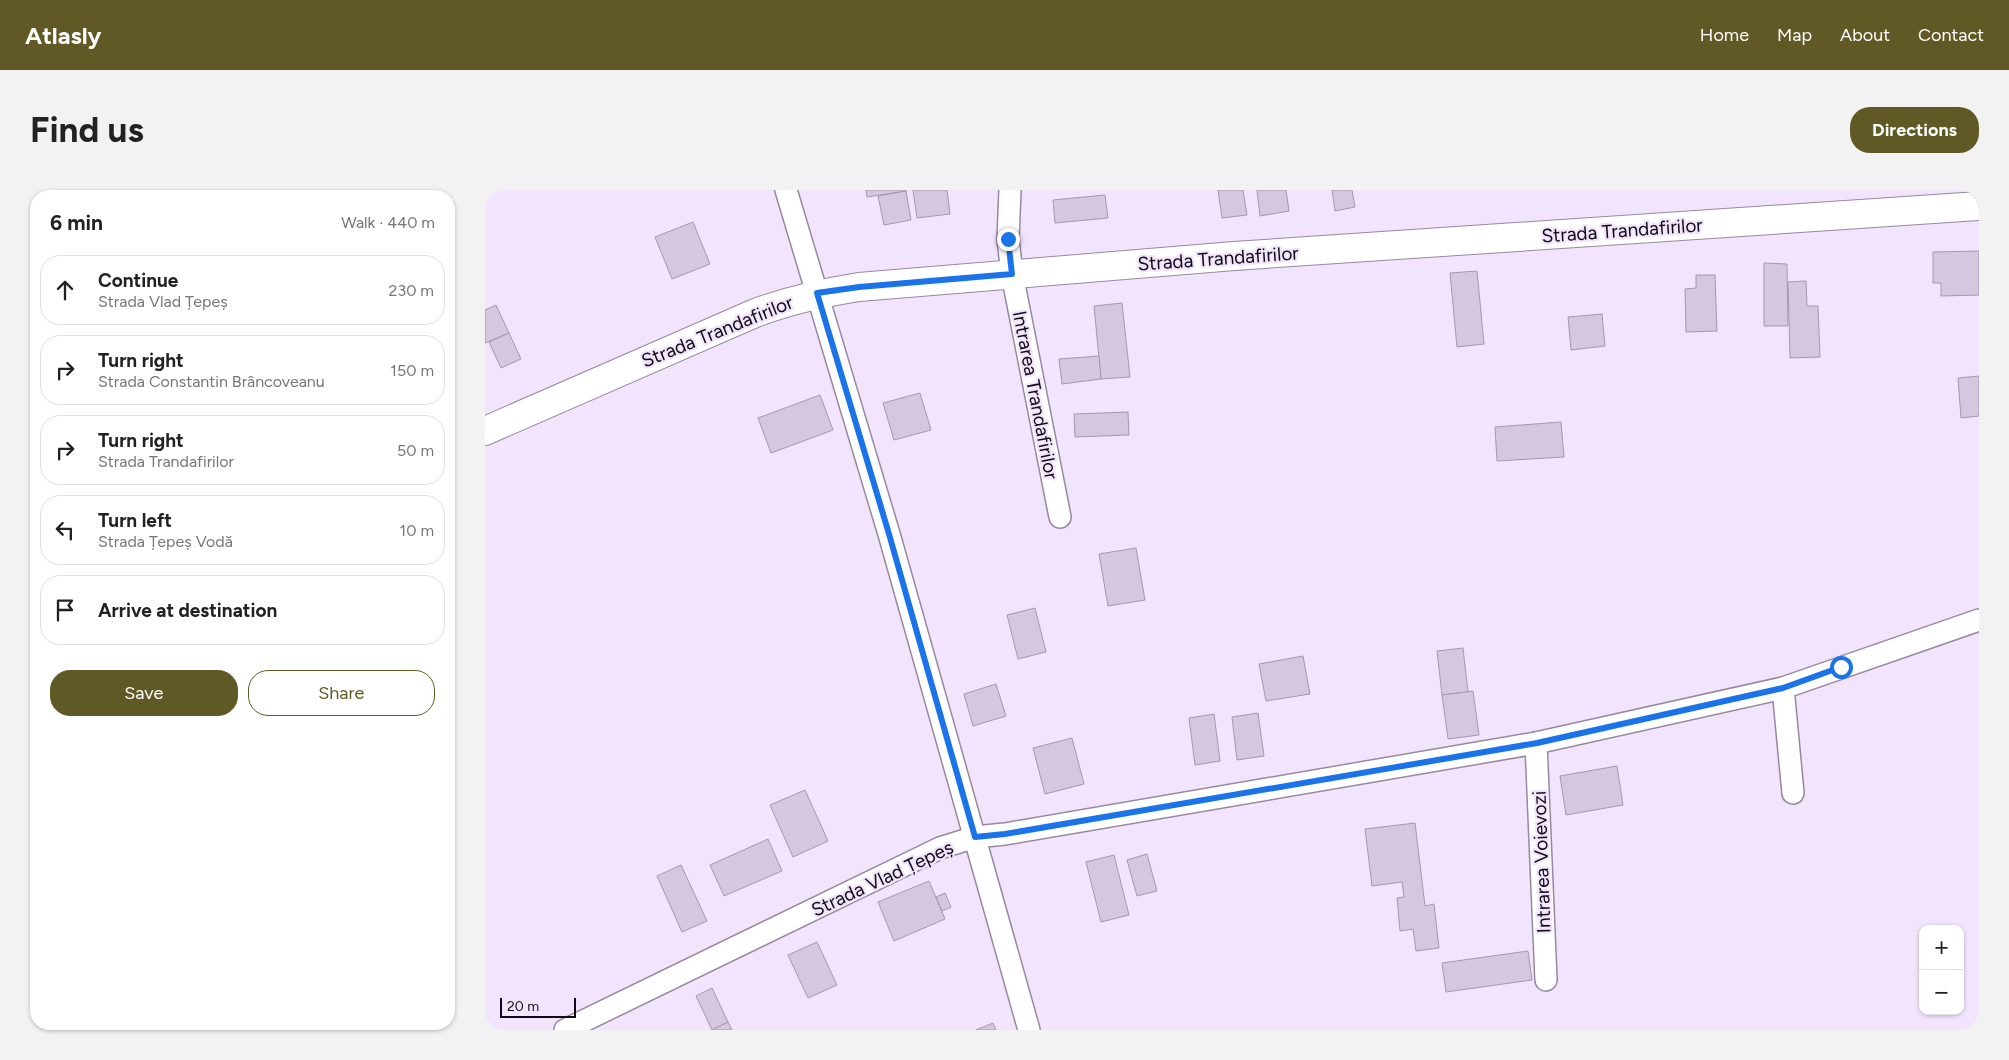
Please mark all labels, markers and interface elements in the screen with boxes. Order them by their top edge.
text: Atlasly [25,21,101,50]
text: Home [1700,24,1749,46]
text: Map [1777,24,1812,46]
text: About [1840,24,1890,46]
text: Contact [1918,24,1984,46]
button: Directions [1850,107,1979,153]
text: Find us [30,109,144,151]
text: 6 min [50,210,103,235]
text: Walk · 440 m [341,213,435,232]
street label: Strada Trandafirilor [1541,213,1704,248]
route end [997,228,1020,251]
street label: Strada Trandafirilor [1137,241,1300,276]
text: Continue [98,269,178,292]
icon: ahead [51,276,79,304]
text: 230 m [389,281,434,300]
street label: Strada Trandafirilor [638,290,797,372]
text: Strada Vlad Țepeș [98,292,228,311]
street label: Intrarea Trandafirilor [1008,309,1063,482]
text: Turn right [98,349,184,372]
icon: right [51,356,79,384]
text: 150 m [390,361,434,380]
text: Strada Constantin Brâncoveanu [98,372,325,391]
text: Turn right [98,429,184,452]
icon: right [51,436,79,464]
text: 50 m [397,441,434,460]
text: Strada Trandafirilor [98,452,234,471]
text: Turn left [98,509,172,532]
icon: left [51,516,79,544]
text: 10 m [400,521,434,540]
text: Strada Țepeș Vodă [98,532,233,551]
icon: arrive [51,596,79,624]
text: Arrive at destination [98,599,277,622]
route start [1830,656,1853,679]
button: Save [50,670,238,716]
button: Share [248,670,435,716]
street label: Intrarea Voievozi [1528,790,1555,934]
street label: Strada Vlad Țepeș [808,835,957,921]
map controls [1919,925,1964,1015]
button: + [1919,925,1964,970]
button: − [1919,970,1964,1015]
scale bar [500,995,576,1018]
text: 20 m [507,998,539,1015]

